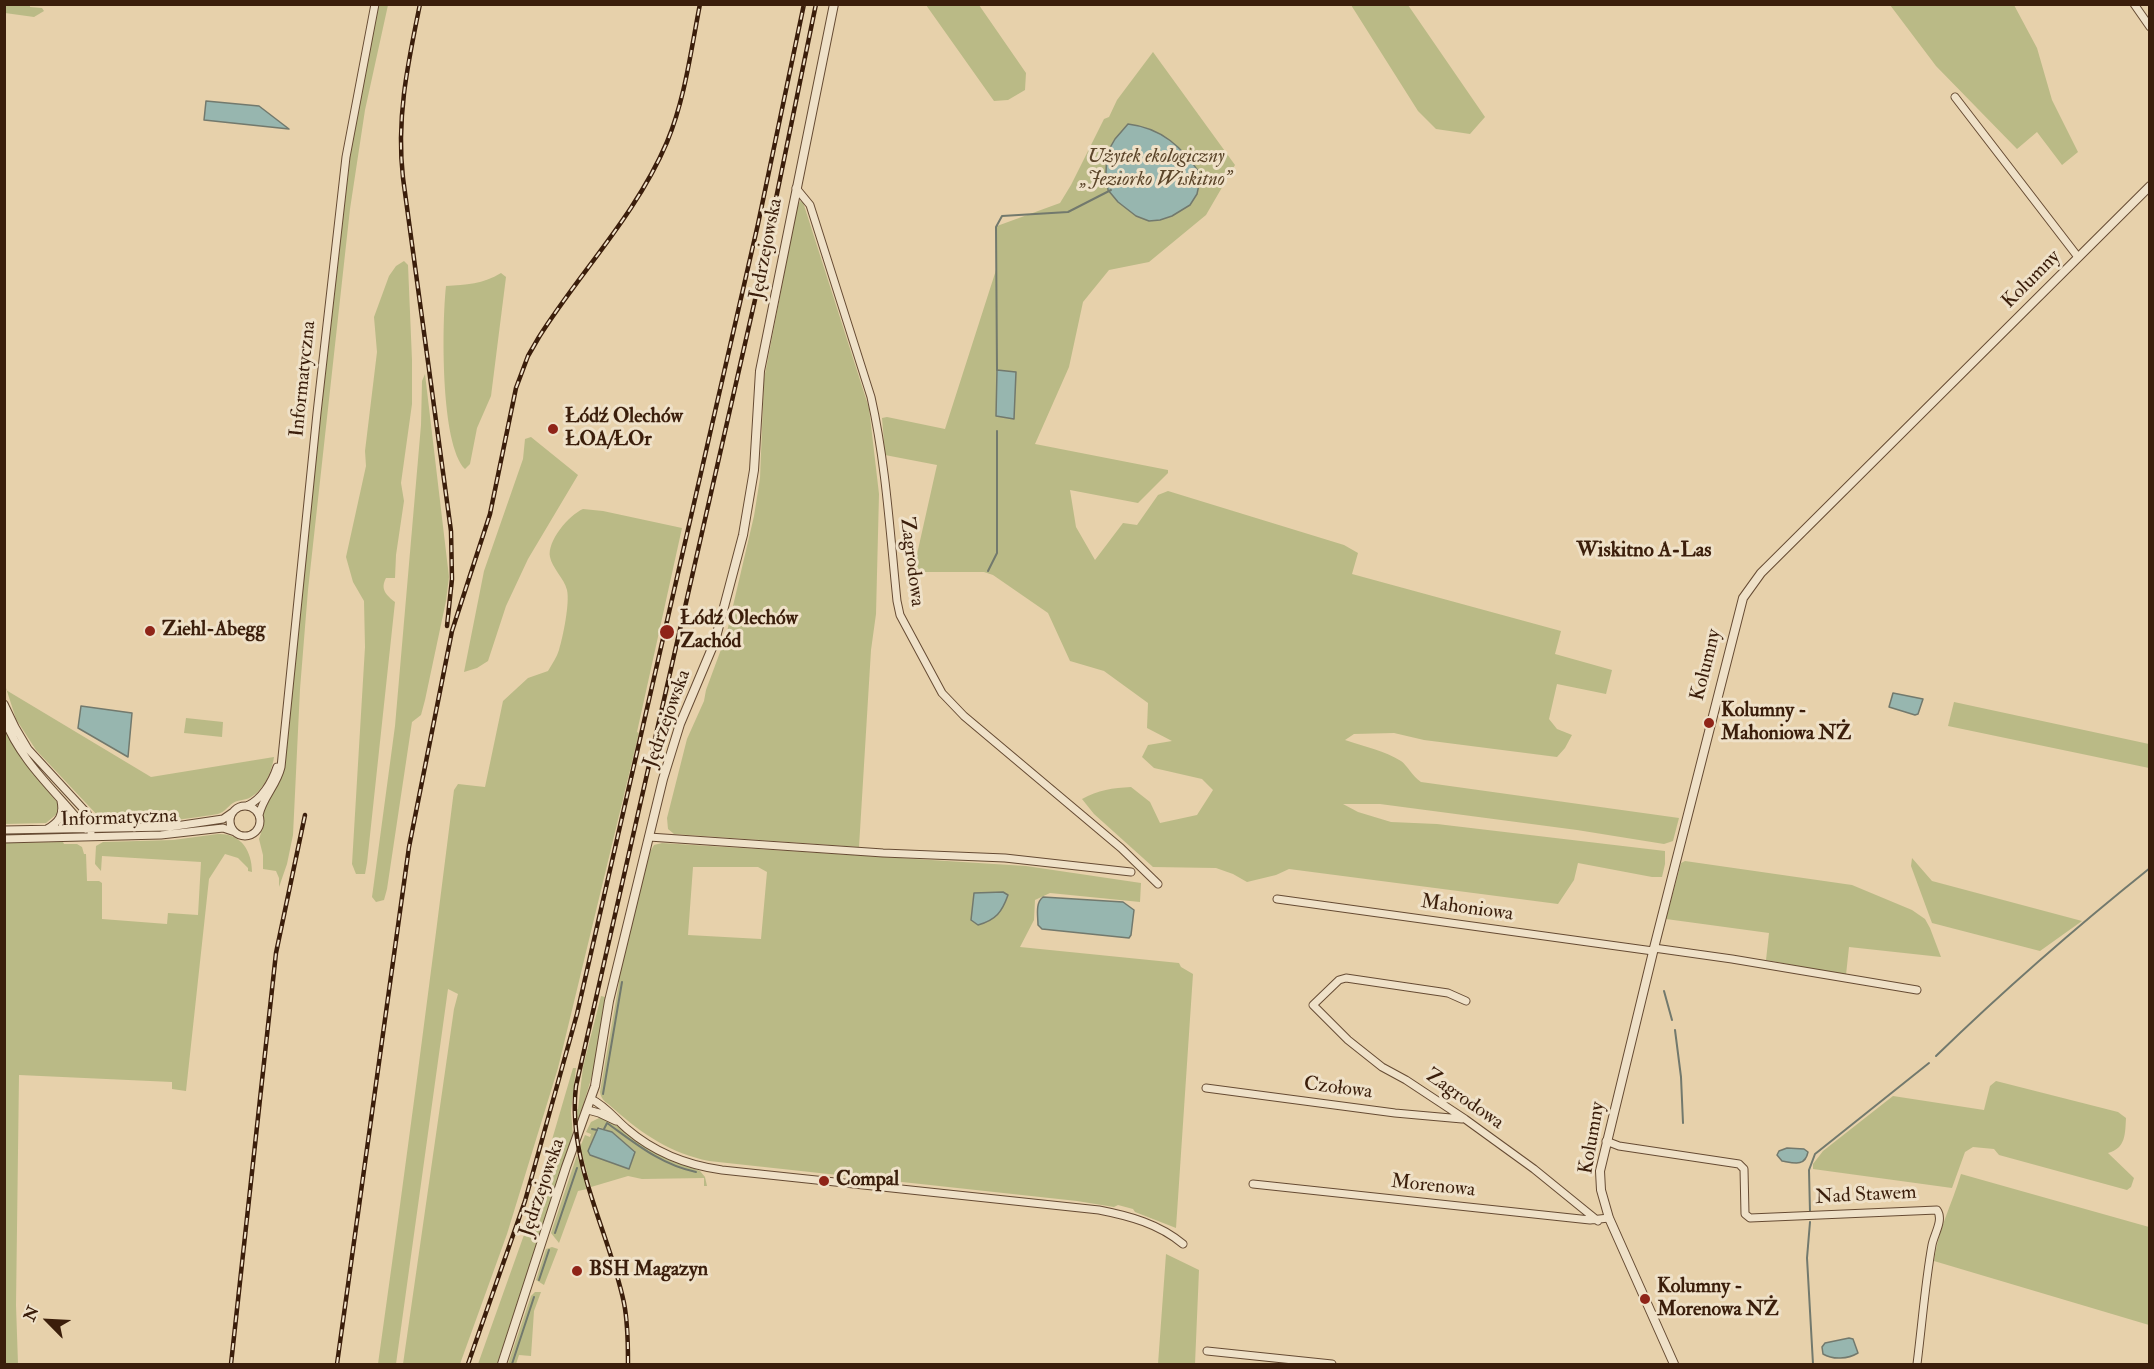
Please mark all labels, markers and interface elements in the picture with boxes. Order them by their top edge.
park label: Użytek ekologiczny „Jeziorko Wiskitno” [1080,146,1232,193]
street label: Jędrzejowska [745,196,789,302]
street label: Kolumny [1998,246,2066,314]
street label: Informatyczna [286,320,322,438]
place label: Łódź Olechów ŁOA/ŁOr [565,406,683,453]
marker: Łódź Olechów ŁOA/ŁOr [546,422,560,436]
street label: Zagrodowa [894,516,928,608]
district label: Wiskitno A-Las [1576,538,1712,564]
place label: Łódź Olechów Zachód [680,608,798,655]
place label: Ziehl-Abegg [162,619,265,643]
marker: Łódź Olechów Zachód [658,623,676,641]
marker: Ziehl-Abegg [143,624,157,638]
street label: Kolumny [1687,627,1727,703]
street label: Jędrzejowska [639,667,697,771]
place label: Kolumny - Mahoniowa NŻ [1721,700,1851,747]
marker: Kolumny - Mahoniowa NŻ [1702,716,1716,730]
street label: Informatyczna [60,805,178,833]
street label: Mahoniowa [1419,891,1515,927]
street label: Zagrodowa [1420,1064,1508,1136]
street label: Czołowa [1302,1073,1374,1105]
street label: Kolumny [1575,1100,1611,1176]
street label: Jędrzejowska [515,1136,571,1240]
place label: Compal [836,1169,899,1193]
street label: Morenowa [1390,1171,1476,1203]
marker: Compal [817,1174,831,1188]
street label: Nad Stawem [1815,1181,1917,1211]
place label: BSH Magazyn [589,1259,708,1283]
marker: BSH Magazyn [570,1264,584,1278]
place label: Kolumny - Morenowa NŻ [1657,1276,1779,1323]
north arrow [18,1291,78,1351]
marker: Kolumny - Morenowa NŻ [1638,1292,1652,1306]
text: N [20,1303,44,1324]

